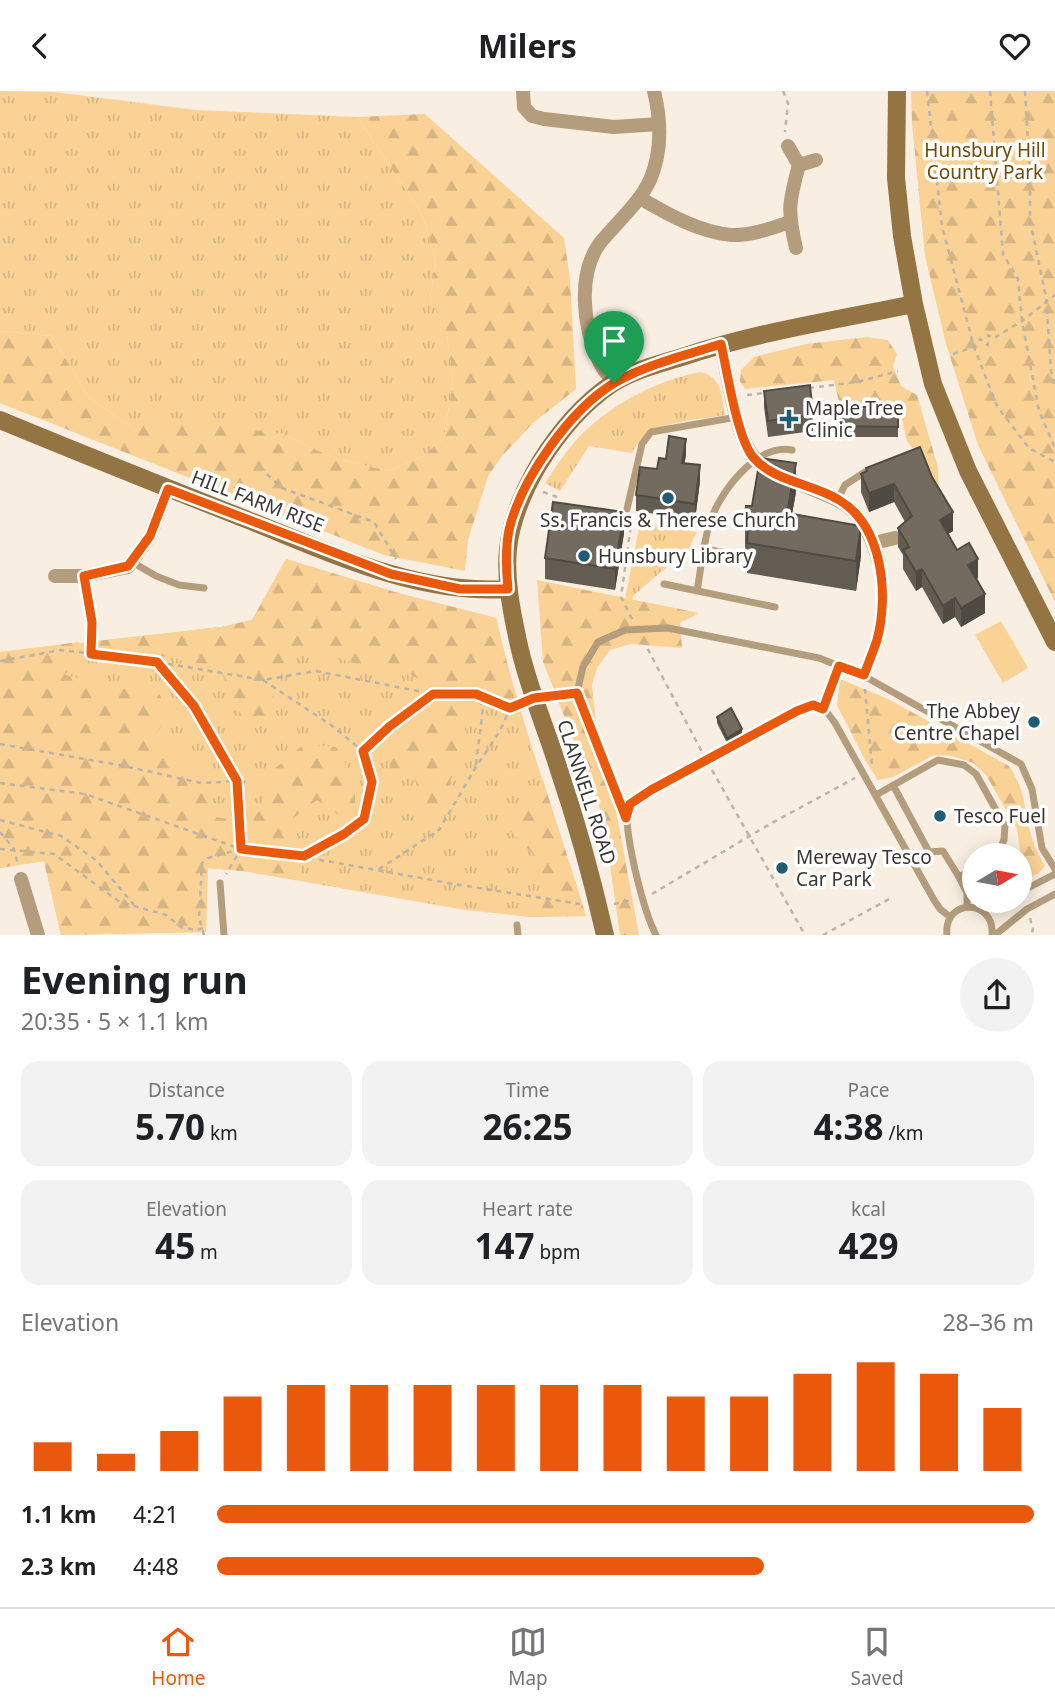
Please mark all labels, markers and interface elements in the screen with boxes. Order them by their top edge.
text: Milers [478,24,577,67]
icon: back [21,27,59,65]
icon: heart [996,27,1034,65]
park label: Hunsbury Hill Country Park [924,137,1046,185]
pin [584,311,644,383]
icon: arrive [595,322,633,360]
place label: Maple Tree Clinic [805,395,904,443]
marker: Maple Tree Clinic [779,409,799,429]
street label: HILL FARM RISE [188,464,328,538]
marker: Ss. Francis & Therese Church [660,490,676,506]
place label: Ss. Francis & Therese Church [540,507,796,533]
place label: Hunsbury Library [598,543,753,569]
marker: Hunsbury Library [576,548,592,564]
place label: The Abbey Centre Chapel [894,698,1020,746]
marker: The Abbey Centre Chapel [1026,714,1042,730]
street label: CLANNELL ROAD [551,716,623,868]
place label: Tesco Fuel [954,803,1046,829]
marker: Tesco Fuel [932,808,948,824]
north arrow [962,843,1032,913]
map controls [962,843,1032,913]
place label: Mereway Tesco Car Park [796,844,932,892]
marker: Mereway Tesco Car Park [774,860,790,876]
text: Evening run [21,953,248,1005]
button: share [960,958,1034,1032]
text: 20:35 · 5 × 1.1 km [21,1005,208,1037]
text: Distance [148,1077,225,1103]
text: Time [506,1077,549,1103]
text: Pace [848,1077,890,1103]
text: 5.70 [135,1103,205,1150]
text: 26:25 [483,1103,572,1150]
text: 4:38 [814,1103,883,1150]
text: km [205,1120,238,1146]
text: /km [883,1120,923,1146]
text: Elevation [146,1196,227,1222]
text: Heart rate [482,1196,573,1222]
text: kcal [851,1196,886,1222]
text: 45 [155,1222,195,1269]
text: 147 [474,1222,534,1269]
text: 429 [838,1222,899,1269]
text: m [195,1239,218,1265]
text: bpm [534,1239,581,1265]
text: Elevation [21,1306,119,1338]
text: 28–36 m [942,1306,1034,1338]
text: 1.1 km [21,1498,96,1530]
text: 4:21 [133,1498,179,1530]
text: 2.3 km [21,1550,96,1582]
text: 4:48 [133,1550,179,1582]
tab: Home [151,1623,205,1691]
tab: Map [508,1623,548,1691]
tab: Saved [850,1623,904,1691]

